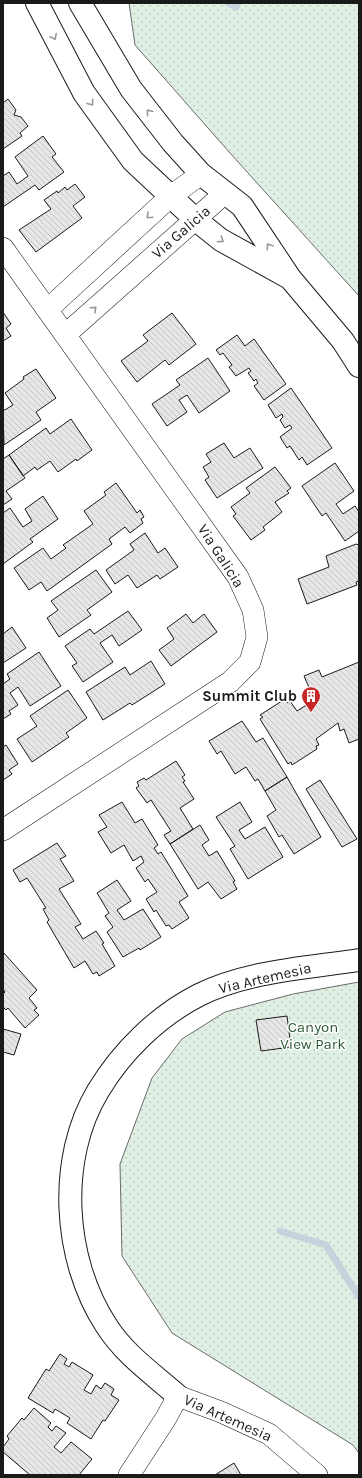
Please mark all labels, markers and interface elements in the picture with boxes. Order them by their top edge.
one-way arrow [49,32,57,40]
one-way arrow [86,99,93,106]
one-way arrow [147,110,154,117]
street label: Via Galicia [148,202,214,262]
one-way arrow [146,211,154,219]
one-way arrow [217,235,224,243]
one-way arrow [266,243,273,250]
one-way arrow [90,307,97,314]
street label: Via Galicia [194,521,248,591]
building icon: Summit Club [300,685,322,713]
place label: Summit Club [202,687,297,705]
street label: Via Artemesia [217,959,313,997]
park label: Canyon View Park [280,1018,346,1053]
street label: Via Artemesia [181,1391,275,1445]

